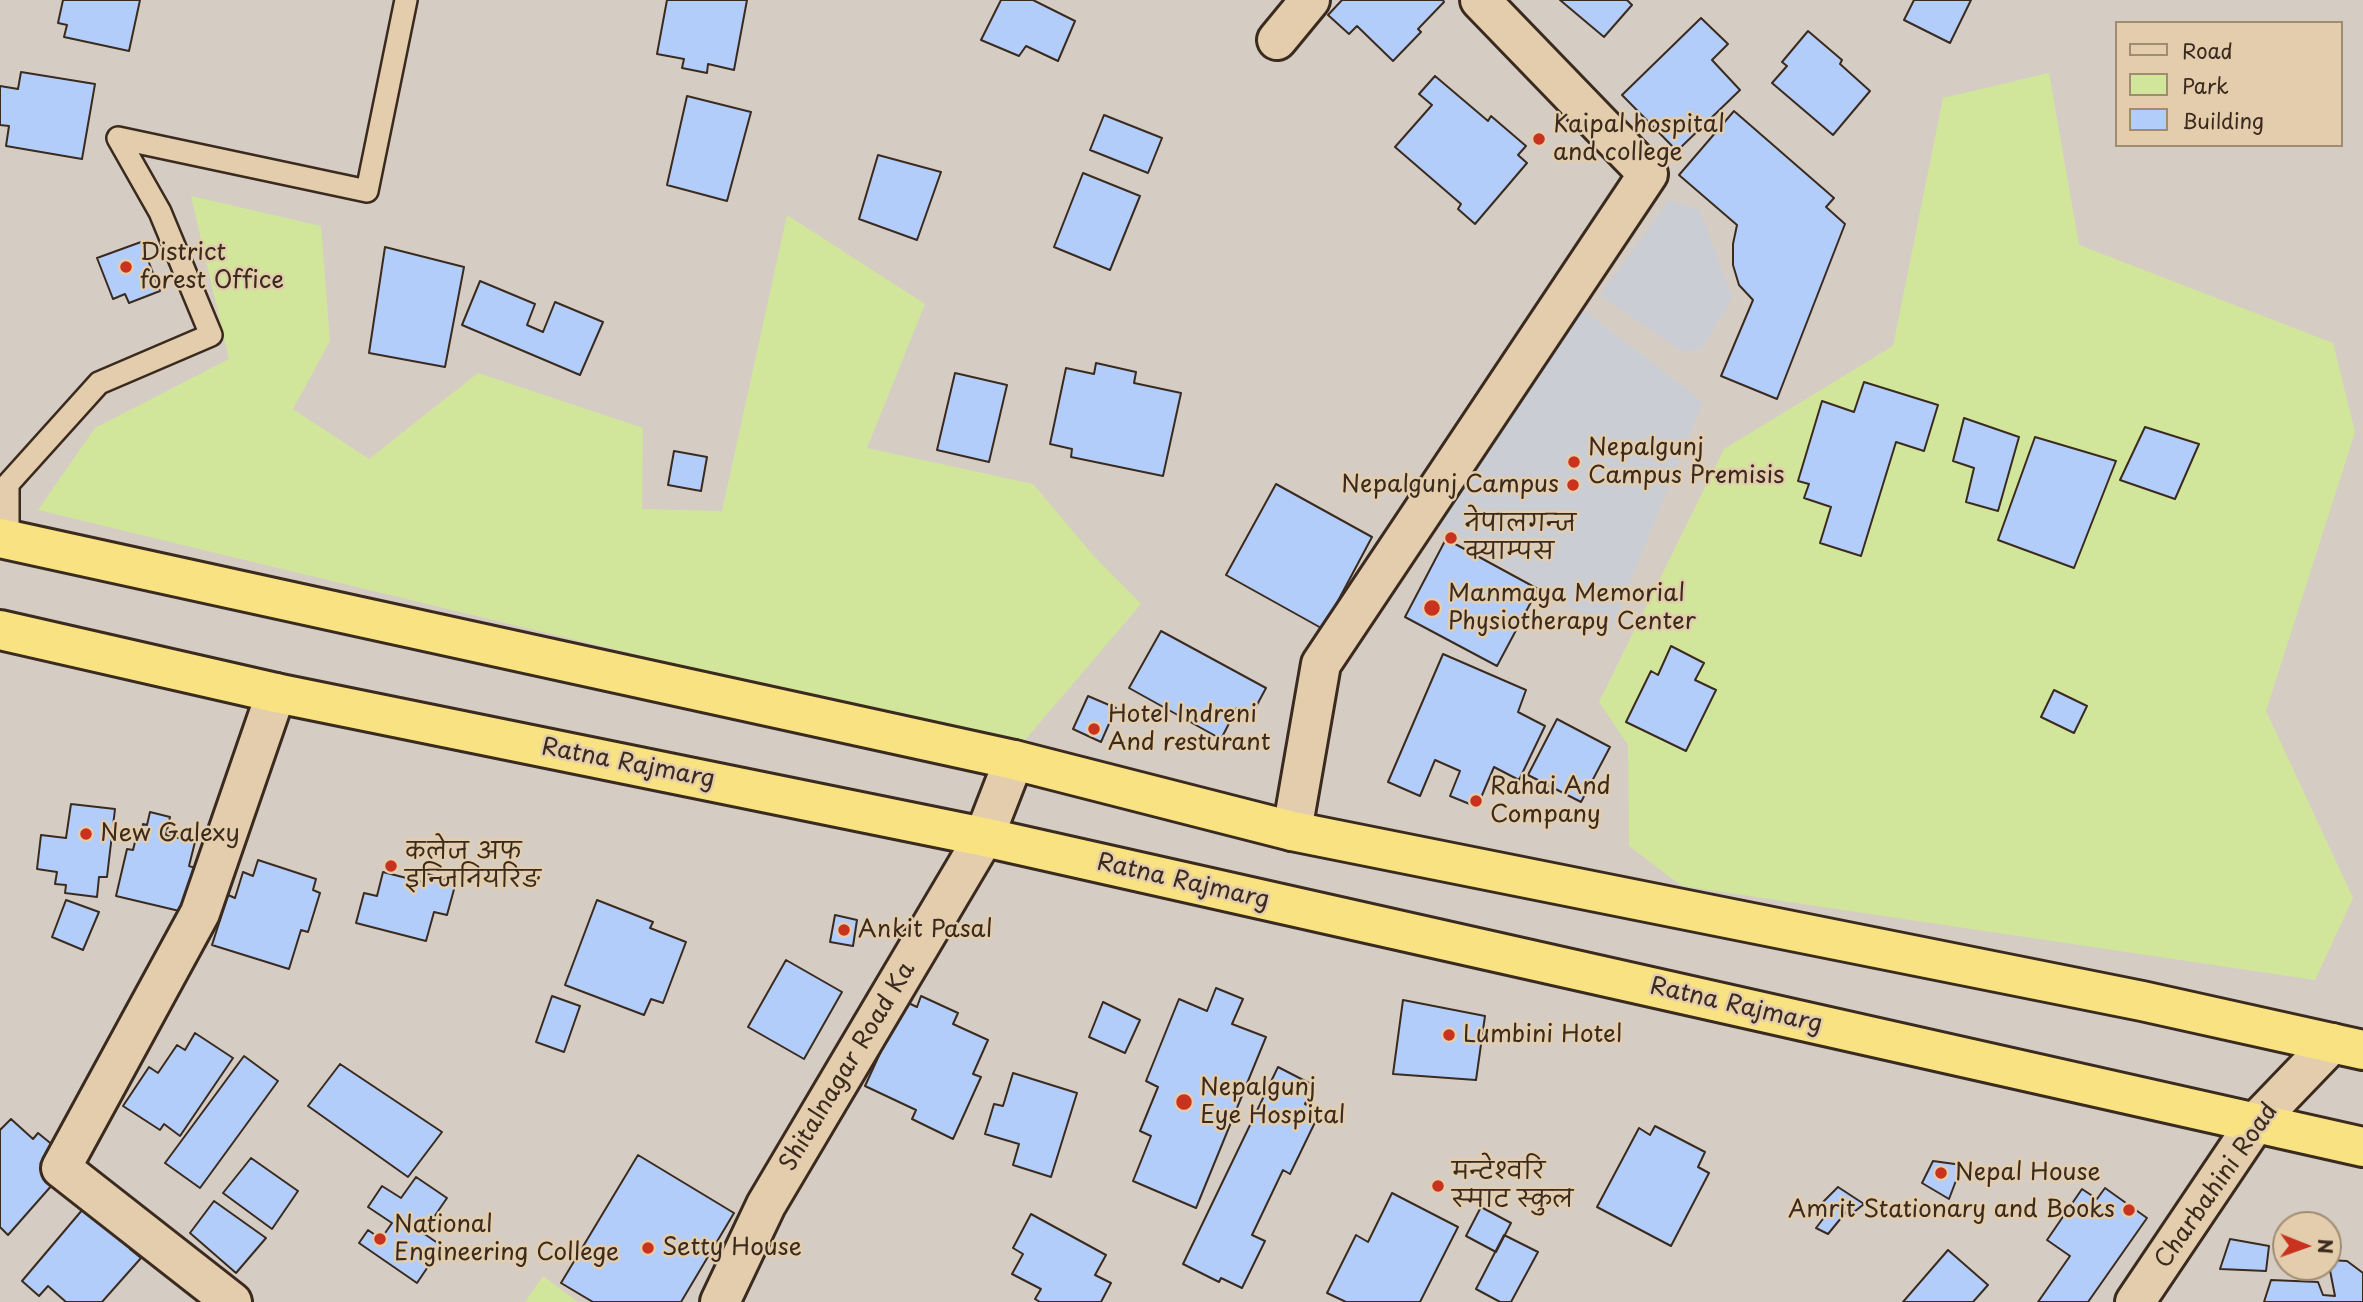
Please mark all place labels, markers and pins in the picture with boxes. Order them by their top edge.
place label: Kaipal hospital and college [1553,111,1725,167]
marker: Kaipal hospital and college [1531,131,1547,147]
place label: District forest Office [140,239,284,295]
marker: District forest Office [118,259,134,275]
place label: Nepalgunj Campus Premisis [1588,434,1784,490]
marker: Nepalgunj Campus Premisis [1566,454,1582,470]
place label: Nepalgunj Campus [1341,471,1559,499]
marker: Nepalgunj Campus [1565,477,1581,493]
place label: नेपालगन्ज क्याम्पस [1465,510,1576,566]
marker: नेपालगन्ज क्याम्पस [1443,530,1459,546]
place label: Manmaya Memorial Physiotherapy Center [1448,580,1696,636]
marker: Manmaya Memorial Physiotherapy Center [1422,598,1442,618]
place label: Hotel Indreni And resturant [1108,701,1270,757]
marker: Hotel Indreni And resturant [1086,721,1102,737]
place label: Rahai And Company [1490,773,1611,829]
marker: Rahai And Company [1468,793,1484,809]
place label: New Galexy [100,820,240,848]
marker: New Galexy [78,826,94,842]
place label: कलेज अफ इन्जिनियरिङ [405,838,541,894]
marker: कलेज अफ इन्जिनियरिङ [383,858,399,874]
place label: Ankit Pasal [858,916,993,944]
marker: Ankit Pasal [836,922,852,938]
place label: Lumbini Hotel [1463,1021,1622,1049]
marker: Lumbini Hotel [1441,1027,1457,1043]
place label: Nepalgunj Eye Hospital [1200,1074,1345,1130]
marker: Nepalgunj Eye Hospital [1174,1092,1194,1112]
place label: मन्टेश्वरि स्माट स्कुल [1452,1158,1573,1214]
place label: Nepal House [1955,1159,2100,1187]
marker: Nepal House [1933,1165,1949,1181]
marker: मन्टेश्वरि स्माट स्कुल [1430,1178,1446,1194]
place label: Amrit Stationary and Books [1788,1196,2115,1224]
marker: Amrit Stationary and Books [2121,1202,2137,1218]
place label: National Engineering College [394,1211,619,1267]
marker: National Engineering College [372,1231,388,1247]
place label: Setty House [662,1234,802,1262]
marker: Setty House [640,1240,656,1256]

